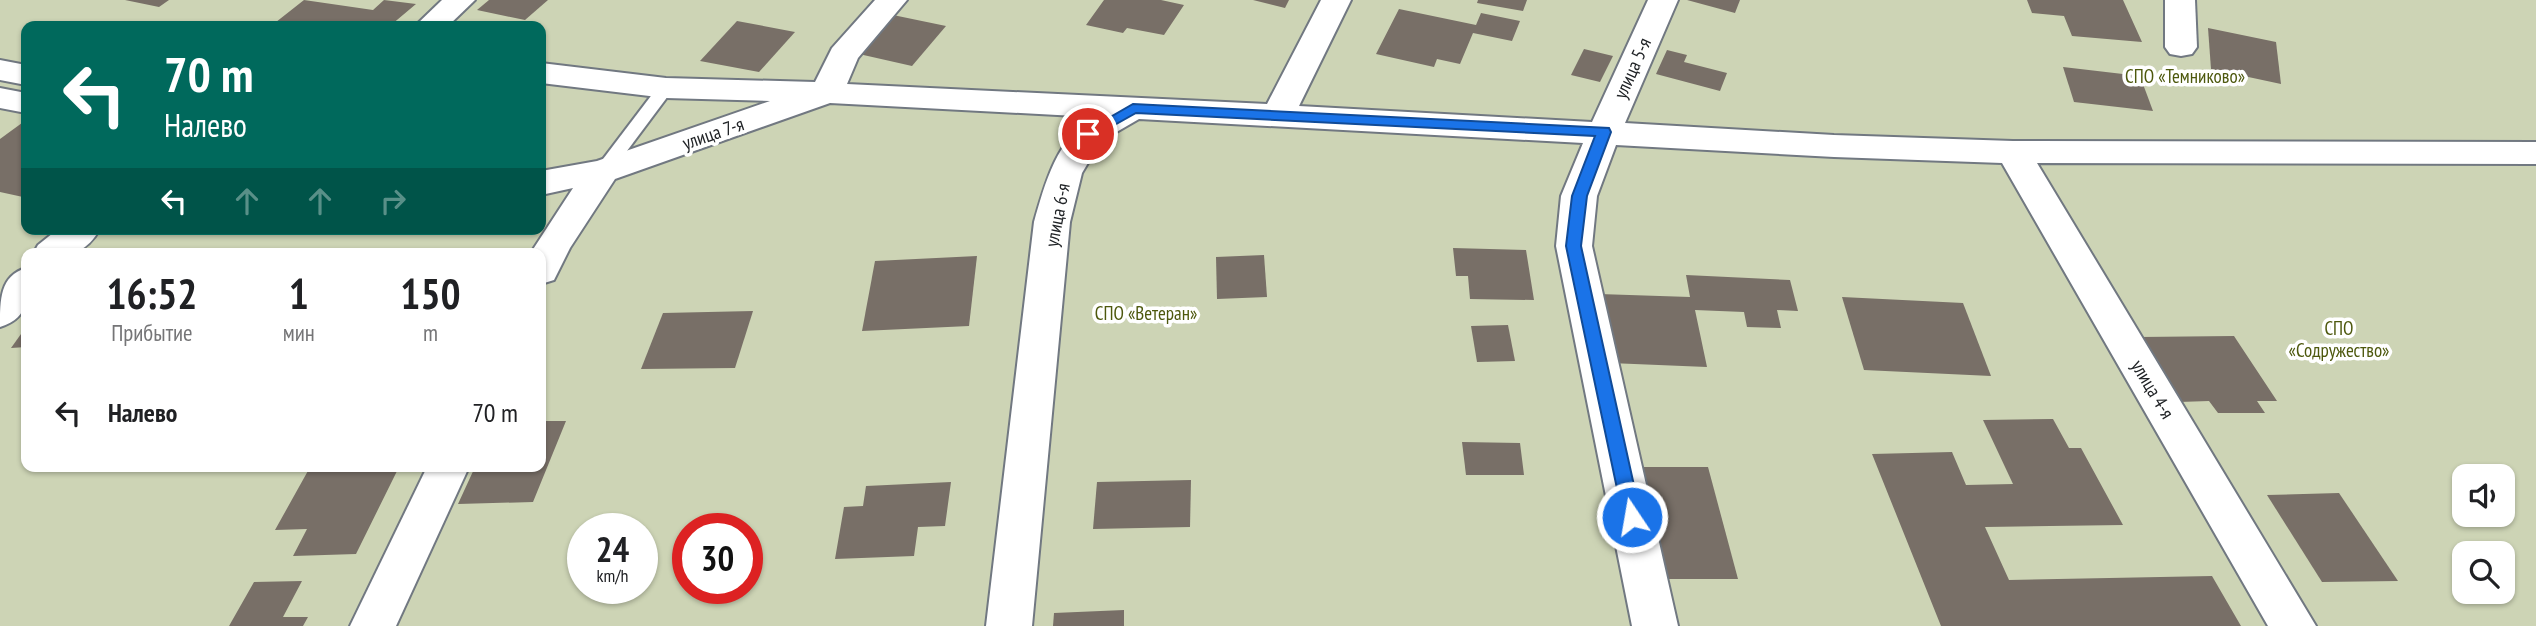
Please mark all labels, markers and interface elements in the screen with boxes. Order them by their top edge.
street label: улица 5-я [1608,34,1656,102]
text: 70 m [164,42,253,106]
icon: left [49,49,140,140]
park label: СПО «Темниково» [2125,64,2245,88]
text: Налево [164,104,247,146]
pin [1058,104,1118,164]
street label: улица 7-я [679,111,747,155]
icon: arrive [1069,115,1107,153]
street label: улица 6-я [1039,181,1075,249]
icon: left [155,182,193,220]
icon: ahead [228,182,266,220]
icon: ahead [301,182,339,220]
icon: right [374,182,412,220]
text: 16:52 [106,266,197,321]
text: 1 [289,266,309,321]
text: 150 [400,266,461,321]
park label: СПО «Ветеран» [1095,301,1197,325]
park label: СПО «Содружество» [2289,316,2389,362]
text: Прибытие [111,318,193,347]
text: мин [283,318,315,347]
text: m [423,318,438,347]
street label: улица 4-я [2126,355,2180,423]
icon: left [49,394,87,432]
text: Налево [108,396,177,429]
text: 70 m [472,396,518,429]
map controls [2452,464,2515,604]
button: sound [2452,464,2515,527]
position arrow [1595,480,1669,554]
speed limit sign: 30 [672,513,763,604]
text: 24 [596,526,629,572]
button: search [2452,541,2515,604]
text: km/h [597,564,628,587]

